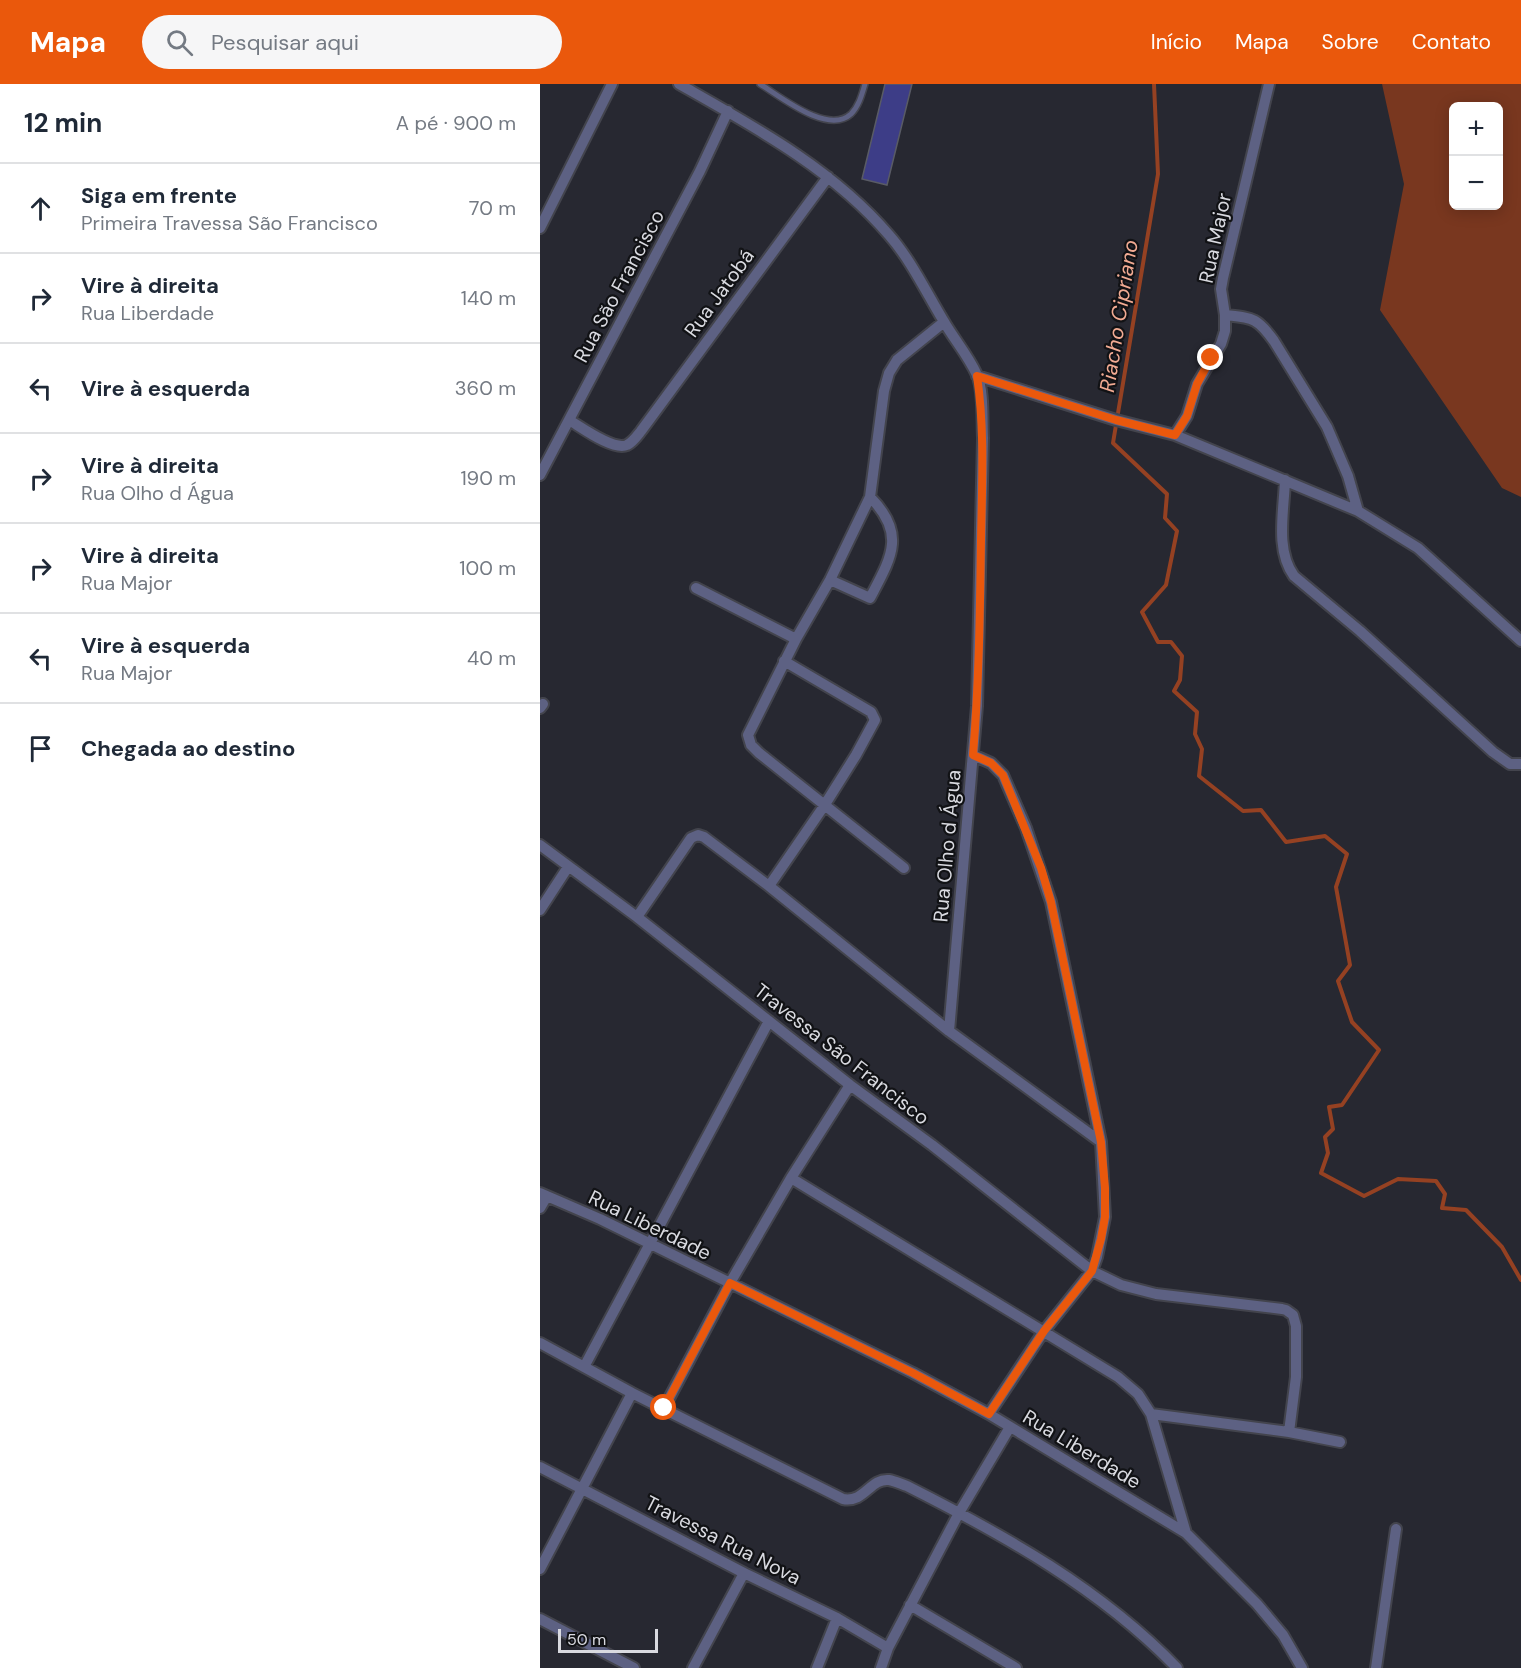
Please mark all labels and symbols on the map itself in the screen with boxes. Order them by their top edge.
street label: Rua Major [1193,191,1237,285]
street label: Rua São Francisco [568,205,670,367]
water label: Riacho Cipriano [1093,238,1145,394]
street label: Rua Jatobá [678,244,760,342]
route end [1197,344,1223,370]
street label: Rua Olho d Água [927,769,967,923]
street label: Travessa São Francisco [749,977,935,1131]
street label: Rua Liberdade [584,1184,716,1266]
route start [650,1394,676,1420]
street label: Rua Liberdade [1018,1404,1146,1494]
street label: Travessa Rua Nova [641,1490,805,1590]
scale bar [558,1626,658,1654]

